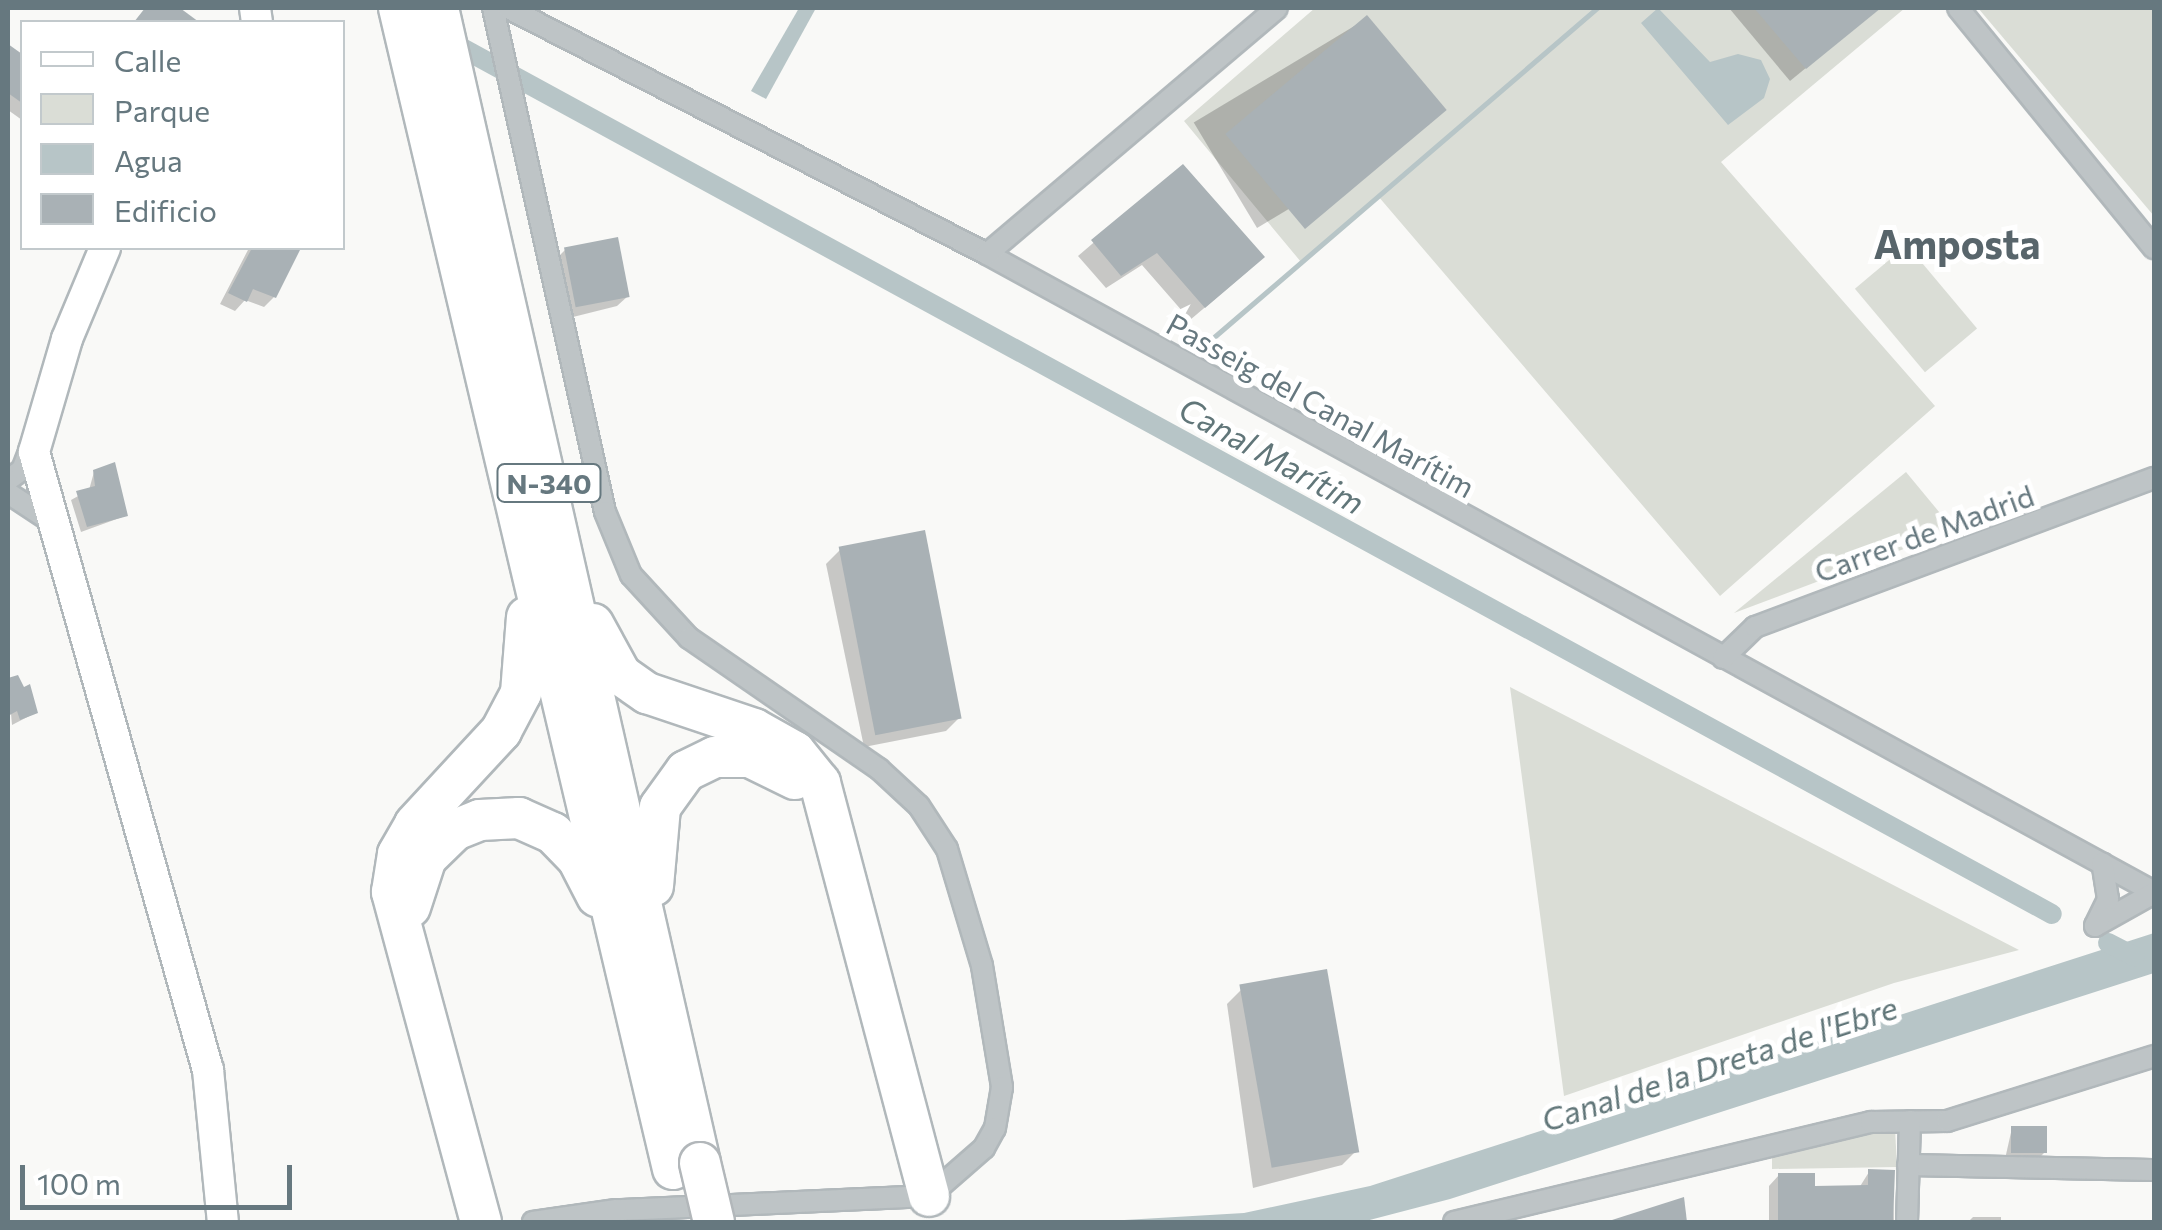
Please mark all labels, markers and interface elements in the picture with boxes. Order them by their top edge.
legend [20,20,345,250]
text: Calle [114,41,181,78]
text: Parque [114,91,210,128]
text: Agua [114,141,183,178]
text: Edificio [114,191,217,228]
district label: Amposta [1873,219,2041,267]
street label: Passeig del Canal Marítim [1161,305,1481,505]
water label: Canal Marítim [1173,388,1371,522]
road number: N-340 [494,460,604,506]
street label: Carrer de Madrid [1809,477,2039,589]
water label: Canal de la Dreta de l'Ebre [1536,987,1902,1139]
scale bar [25,1145,298,1207]
text: 100 m [37,1164,121,1201]

